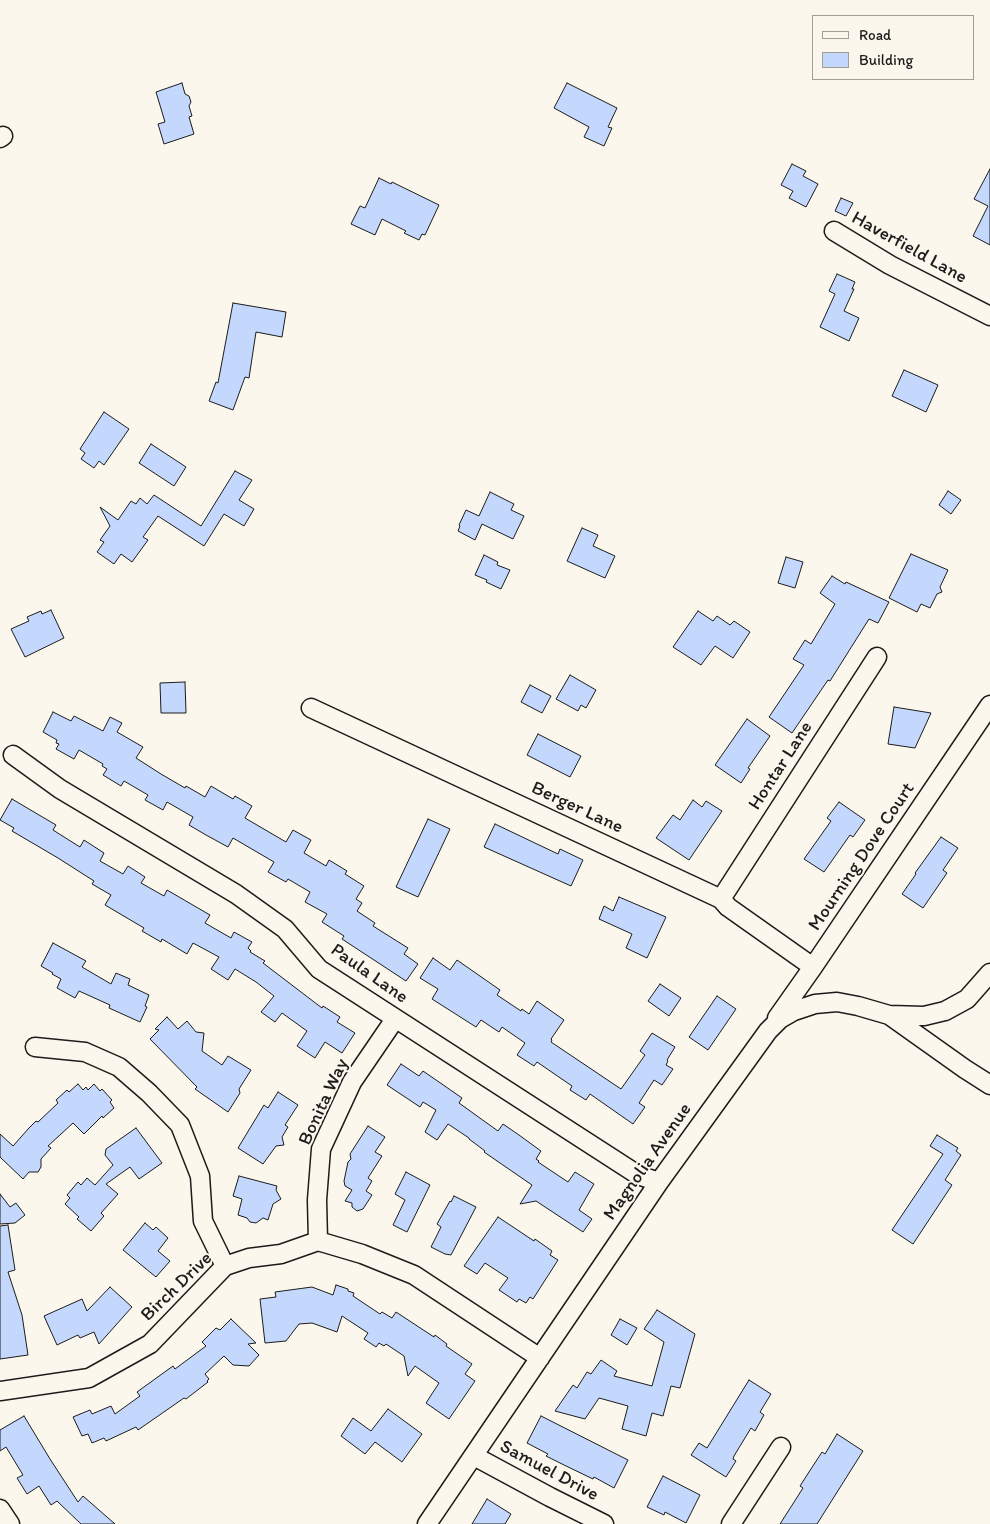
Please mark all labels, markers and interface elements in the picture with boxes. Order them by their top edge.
legend [812,15,975,80]
text: Road [859,26,891,44]
text: Building [859,51,913,69]
street label: Haverfield Lane [847,207,971,289]
street label: Hontar Lane [744,717,818,815]
street label: Berger Lane [527,777,627,839]
street label: Mourning Dove Court [804,779,920,935]
street label: Paula Lane [326,939,412,1009]
street label: Bonita Way [294,1055,354,1149]
street label: Magnolia Avenue [599,1099,697,1225]
street label: Birch Drive [137,1247,217,1327]
street label: Samuel Drive [496,1435,602,1507]

